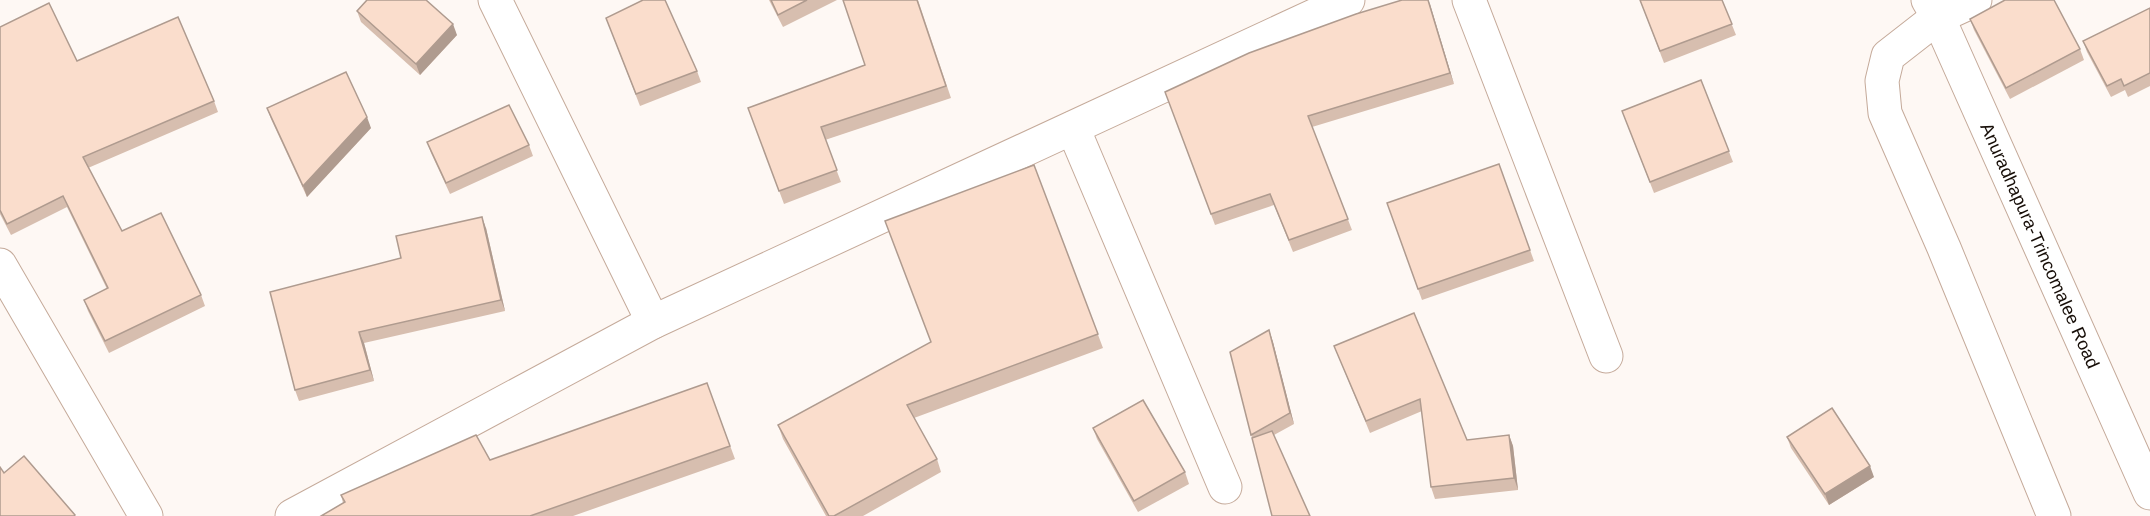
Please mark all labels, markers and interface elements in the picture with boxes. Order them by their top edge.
street label: Anuradhapura-Trincomalee Road [1976,120,2103,371]

